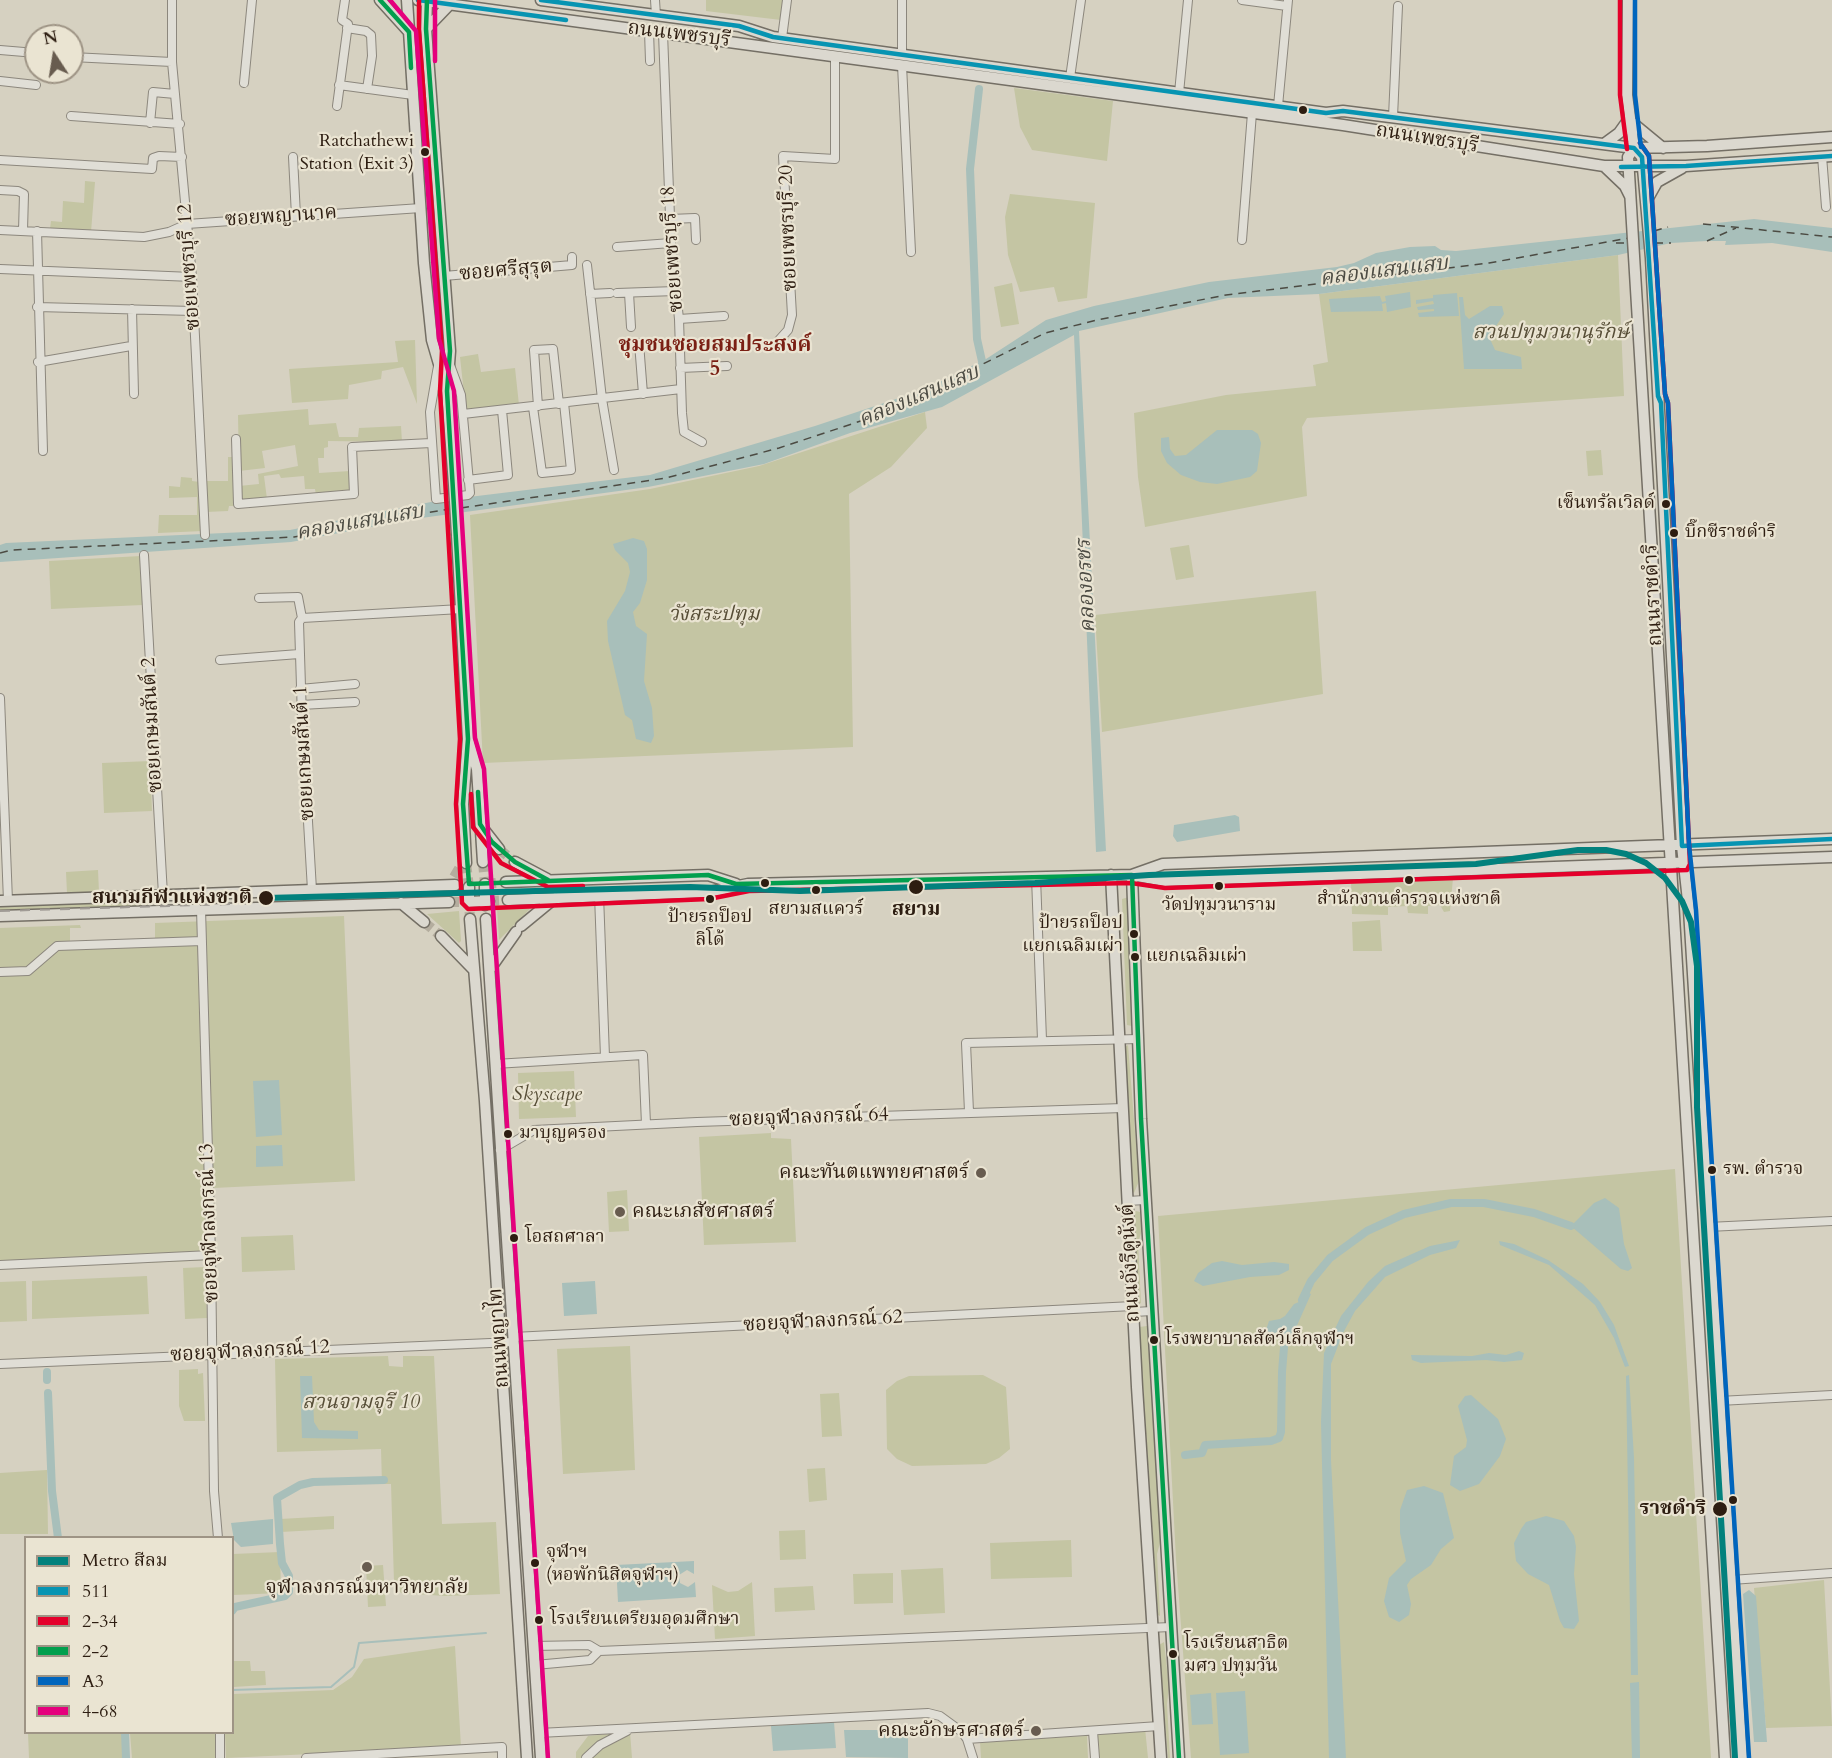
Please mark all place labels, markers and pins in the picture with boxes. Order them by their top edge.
unlabelled marker [1297,104,1309,116]
place label: Ratchathewi Station (Exit 3) [300,131,414,174]
marker: Ratchathewi Station (Exit 3) [419,146,431,158]
place label: เซ็นทรัลเวิลด์ [1557,493,1655,515]
marker: เซ็นทรัลเวิลด์ [1660,498,1672,510]
place label: บิ๊กซีราชดำริ [1685,522,1776,544]
marker: บิ๊กซีราชดำริ [1668,527,1680,539]
marker: สำนักงานตำรวจแห่งชาติ [1403,874,1415,886]
unlabelled marker [759,877,771,889]
marker: สยาม [907,878,925,896]
marker: วัดปทุมวนาราม [1213,880,1225,892]
marker: สยามสแควร์ [810,884,822,896]
place label: สนามกีฬาแห่งชาติ [92,886,252,910]
marker: สนามกีฬาแห่งชาติ [257,889,275,907]
place label: สำนักงานตำรวจแห่งชาติ [1317,889,1501,911]
marker: ป้ายรถป็อป ลิโด้ [704,893,716,905]
place label: วัดปทุมวนาราม [1162,895,1276,917]
place label: สยาม [892,898,940,922]
place label: สยามสแควร์ [769,899,863,921]
place label: ป้ายรถป็อป ลิโด้ [668,907,752,950]
place label: ป้ายรถป็อป แยกเฉลิมเผ่า [1022,913,1123,956]
marker: ป้ายรถป็อป แยกเฉลิมเผ่า [1128,928,1140,940]
place label: แยกเฉลิมเผ่า [1146,946,1247,968]
marker: แยกเฉลิมเผ่า [1129,951,1141,963]
place label: มาบุญครอง [519,1123,606,1145]
marker: มาบุญครอง [502,1128,514,1140]
place label: รพ. ตำรวจ [1723,1159,1803,1181]
place label: คณะทันตแพทยศาสตร์ [779,1161,969,1185]
marker: รพ. ตำรวจ [1706,1164,1718,1176]
marker: คณะทันตแพทยศาสตร์ [974,1166,988,1180]
place label: คณะเภสัชศาสตร์ [632,1200,774,1224]
marker: คณะเภสัชศาสตร์ [613,1205,627,1219]
place label: โอสถศาลา [525,1227,605,1249]
marker: โอสถศาลา [508,1232,520,1244]
place label: โรงพยาบาลสัตว์เล็กจุฬาฯ [1165,1329,1354,1351]
marker: โรงพยาบาลสัตว์เล็กจุฬาฯ [1148,1334,1160,1346]
unlabelled marker [1727,1494,1739,1506]
place label: ราชดำริ [1640,1497,1706,1521]
marker: ราชดำริ [1711,1500,1729,1518]
place label: จุฬาฯ (หอพักนิสิตจุฬาฯ) [546,1542,679,1584]
marker: จุฬาฯ (หอพักนิสิตจุฬาฯ) [529,1557,541,1569]
marker: จุฬาลงกรณ์มหาวิทยาลัย [360,1560,374,1574]
place label: จุฬาลงกรณ์มหาวิทยาลัย [266,1576,468,1600]
place label: โรงเรียนเตรียมอุดมศึกษา [550,1609,739,1631]
marker: โรงเรียนเตรียมอุดมศึกษา [533,1614,545,1626]
place label: โรงเรียนสาธิต มศว ปทุมวัน [1184,1633,1288,1676]
marker: โรงเรียนสาธิต มศว ปทุมวัน [1167,1648,1179,1660]
place label: คณะอักษรศาสตร์ [878,1719,1024,1743]
marker: คณะอักษรศาสตร์ [1029,1724,1043,1738]

